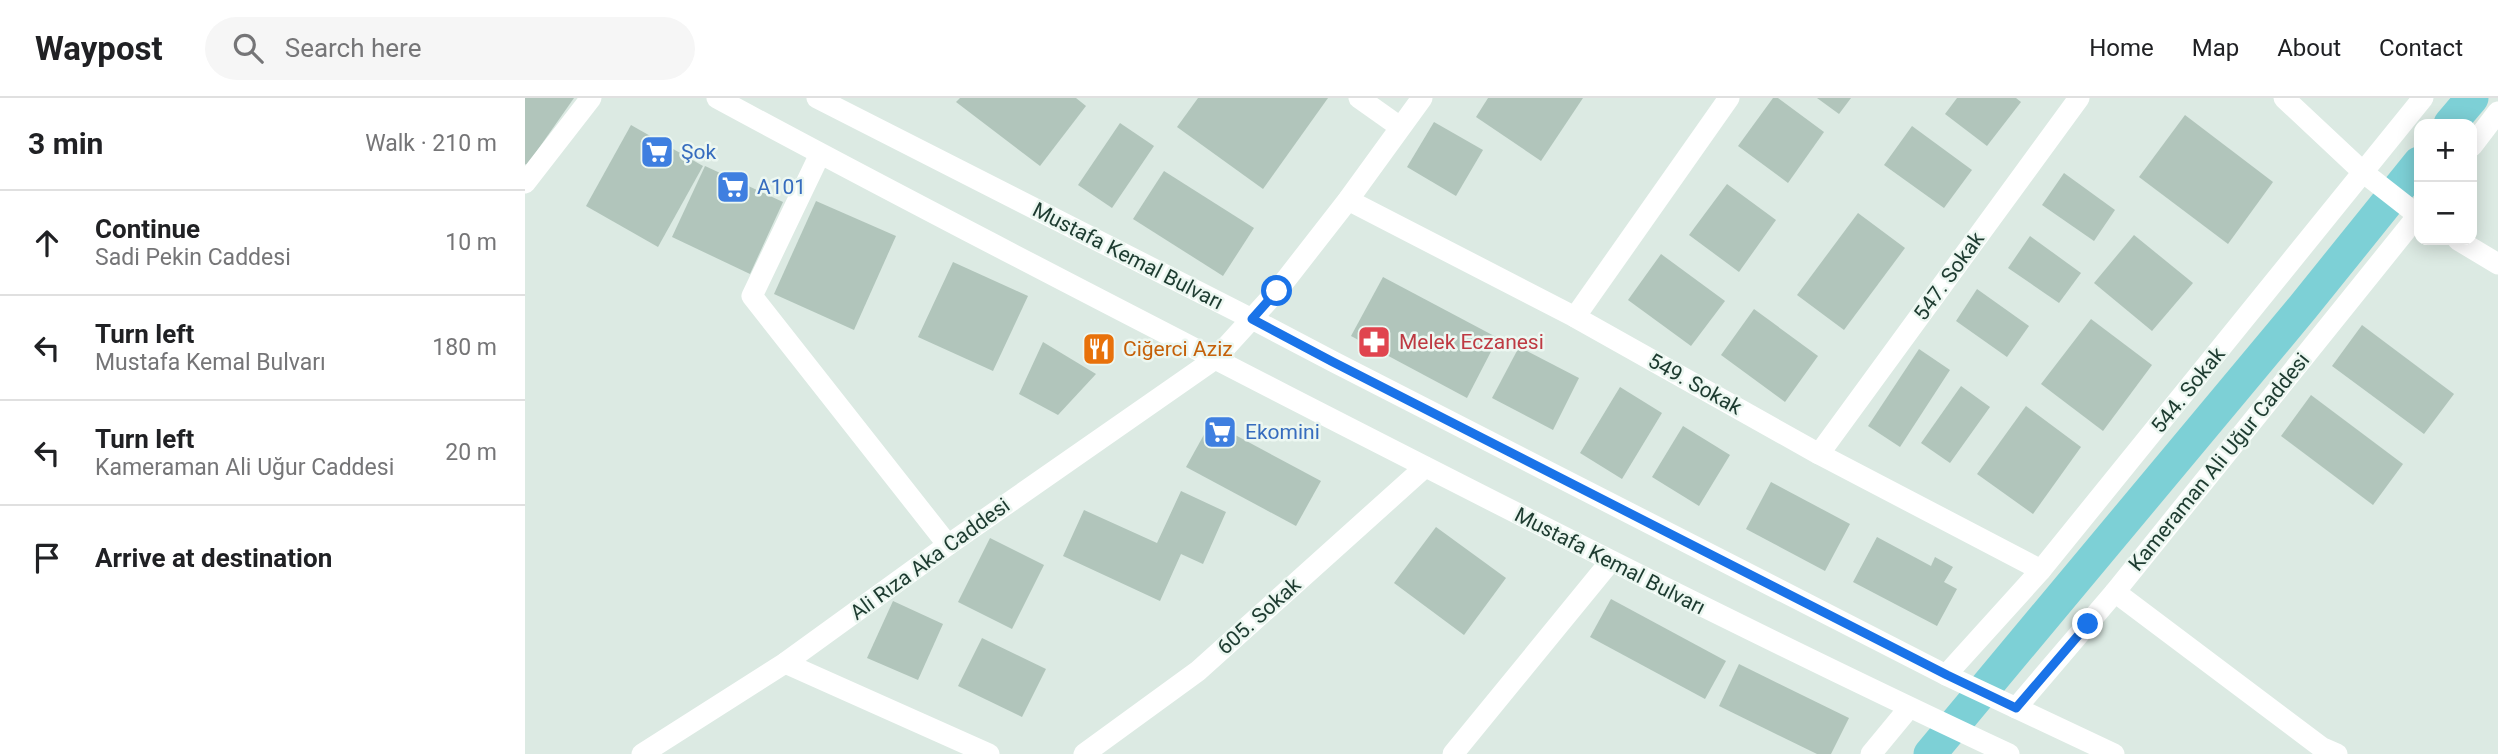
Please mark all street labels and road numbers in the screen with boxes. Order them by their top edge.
street label: Mustafa Kemal Bulvarı [1029,197,1227,315]
street label: 547. Sokak [1909,227,1989,325]
street label: 544. Sokak [2146,342,2230,438]
street label: 549. Sokak [1644,348,1746,420]
street label: Kameraman Ali Uğur Caddesi [2124,348,2314,576]
street label: Ali Rıza Aka Caddesi [846,493,1014,625]
street label: Mustafa Kemal Bulvarı [1511,502,1709,620]
street label: 605. Sokak [1213,572,1306,659]

